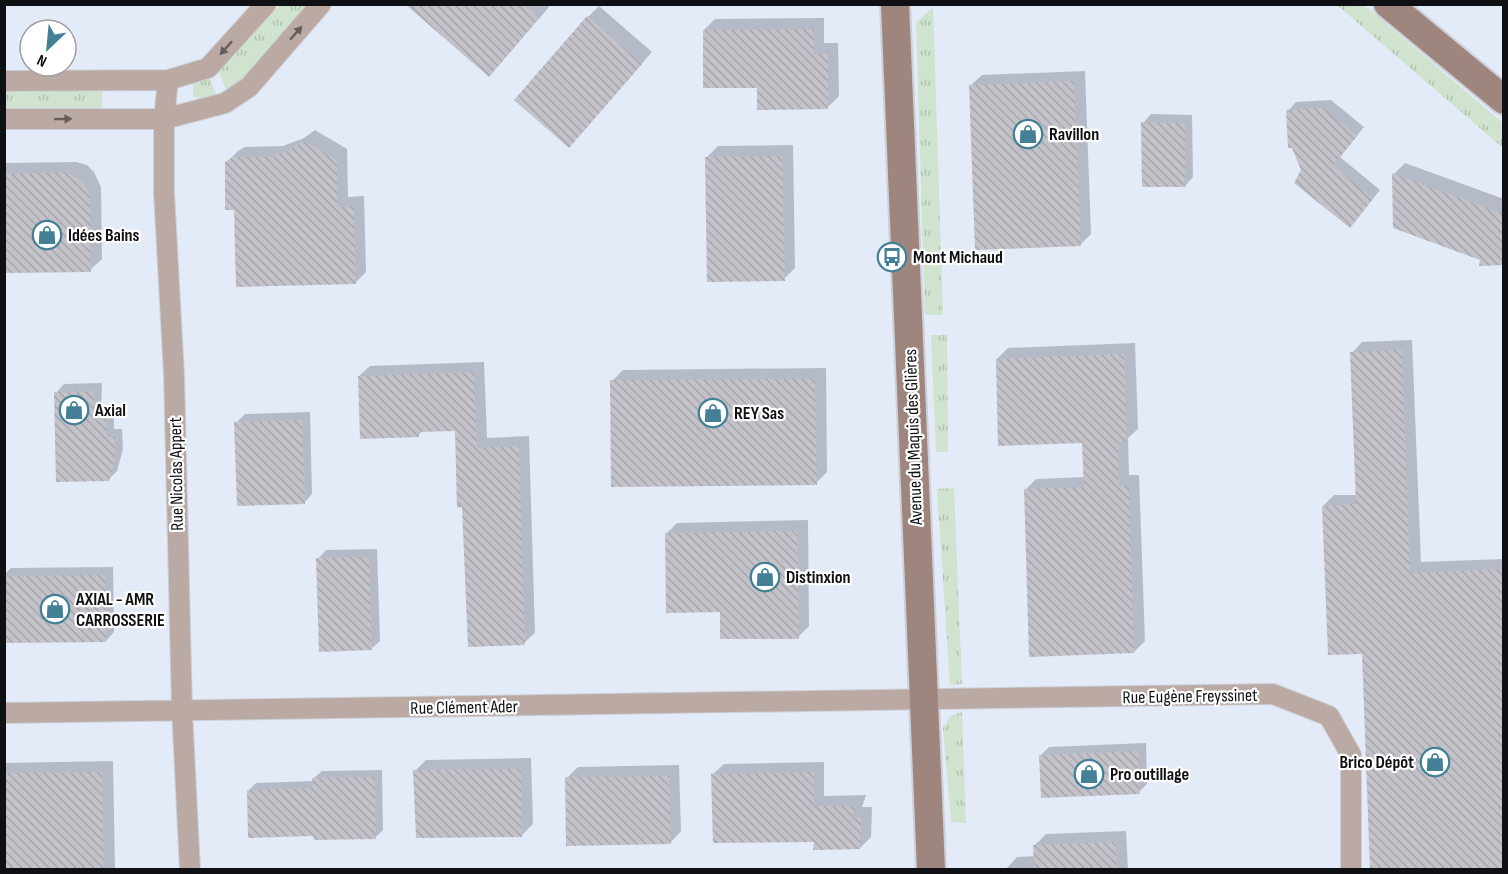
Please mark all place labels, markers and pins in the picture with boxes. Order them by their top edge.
shop icon: Ravillon [1012,118,1044,150]
place label: Ravillon [1049,124,1099,145]
shop icon: Idées Bains [31,219,63,251]
place label: Idées Bains [68,225,140,246]
bus stop icon: Mont Michaud [876,241,908,273]
place label: Mont Michaud [913,247,1003,268]
shop icon: Axial [58,394,90,426]
shop icon: REY Sas [697,397,729,429]
place label: Axial [94,400,126,421]
place label: REY Sas [734,403,784,424]
shop icon: Distinxion [749,561,781,593]
place label: Distinxion [786,567,851,588]
place label: AXIAL - AMR CARROSSERIE [75,589,165,631]
shop icon: AXIAL - AMR CARROSSERIE [39,593,71,625]
shop icon: Brico Dépôt [1419,746,1451,778]
place label: Brico Dépôt [1339,752,1414,773]
shop icon: Pro outillage [1073,758,1105,790]
place label: Pro outillage [1110,764,1189,785]

